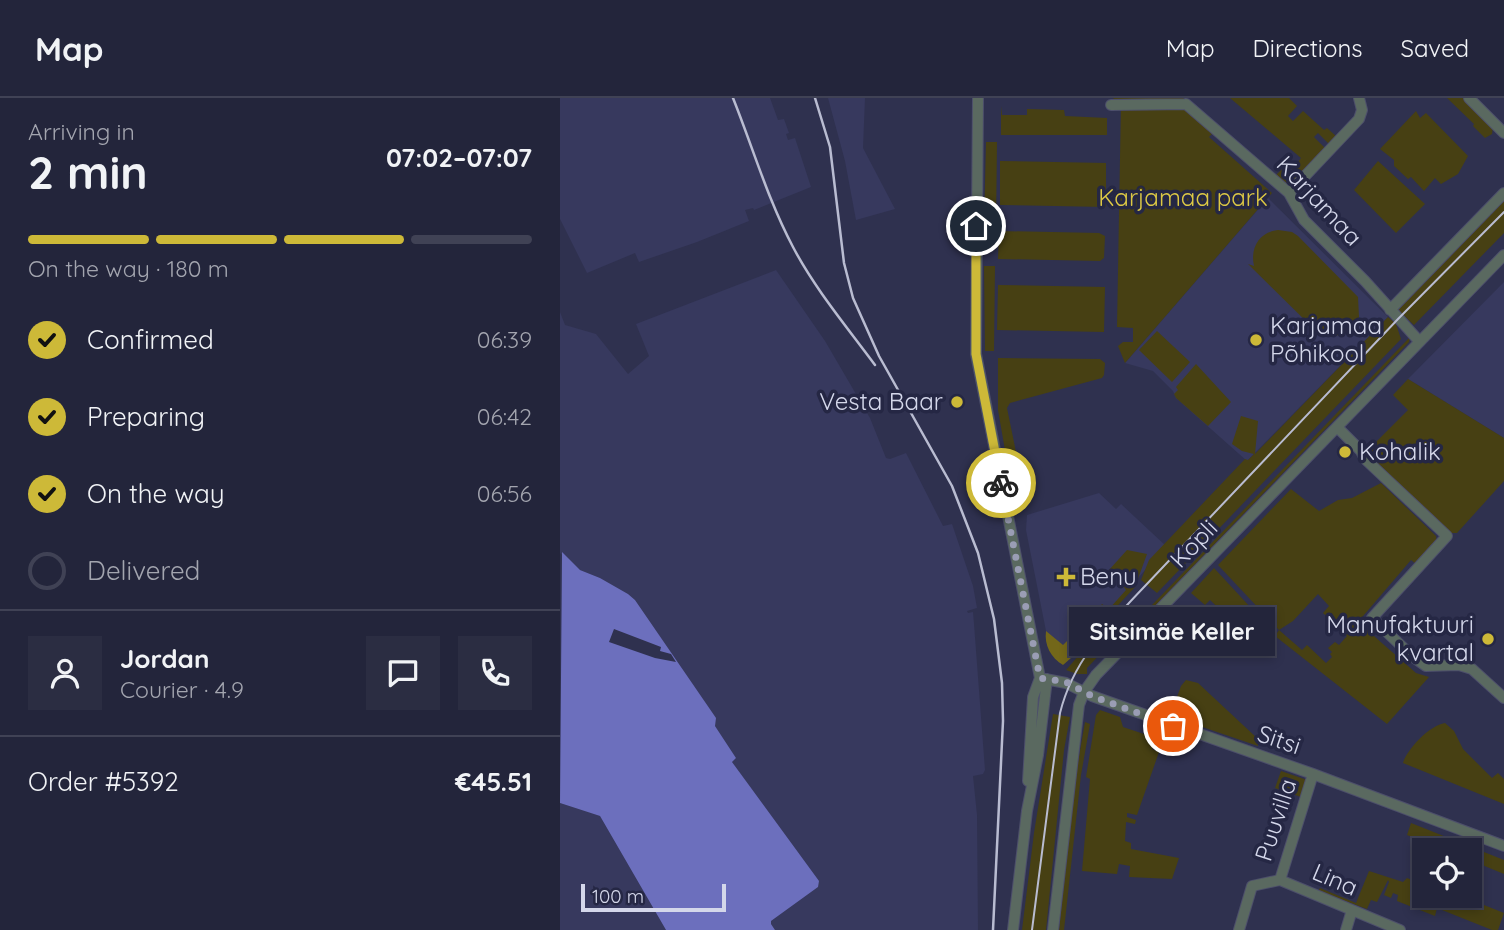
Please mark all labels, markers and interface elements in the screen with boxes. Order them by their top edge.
text: Map [35,28,103,69]
text: Map [1166,33,1215,63]
text: Directions [1253,33,1363,63]
text: Saved [1401,33,1469,63]
text: Arriving in [28,117,135,146]
text: 07:02–07:07 [386,141,532,174]
text: 2 min [28,143,148,201]
street label: Karjamaa [1271,149,1369,251]
park label: Karjamaa park [1098,182,1268,212]
pin [946,196,1006,256]
icon: home [957,207,995,245]
text: On the way · 180 m [28,254,229,283]
place label: Karjamaa Põhikool [1270,310,1382,368]
icon: check [28,321,66,359]
text: Confirmed [87,323,214,356]
text: 06:39 [477,325,532,354]
marker: Karjamaa Põhikool [1248,332,1264,348]
place label: Vesta Baar [819,386,943,416]
marker: Vesta Baar [949,394,965,410]
icon: check [28,398,66,436]
text: Preparing [87,400,205,433]
text: 06:42 [477,402,532,431]
place label: Kohalik [1359,436,1441,466]
marker: Kohalik [1337,444,1353,460]
courier [966,448,1036,518]
icon: bike [982,464,1020,502]
icon: check [28,475,66,513]
text: On the way [87,477,225,510]
text: 06:56 [477,479,532,508]
street label: Kopli [1163,513,1223,574]
text: Delivered [87,554,200,587]
place label: Benu [1080,561,1137,591]
marker: Benu [1058,569,1074,585]
callout: Sitsimäe Keller [1070,607,1276,656]
place label: Manufaktuuri kvartal [1326,609,1474,667]
text: Sitsimäe Keller [1089,617,1255,646]
marker: Manufaktuuri kvartal [1480,631,1496,647]
button: person [28,636,102,710]
button: chat [366,636,440,710]
button: phone [458,636,532,710]
text: Jordan [120,642,209,675]
text: Courier · 4.9 [120,675,244,704]
pin [1143,696,1203,756]
icon: bag [1154,707,1192,745]
street label: Sitsi [1254,718,1305,760]
text: Order #5392 [28,765,179,798]
text: €45.51 [455,765,532,798]
street label: Puuvilla [1248,775,1302,865]
map controls [1412,838,1482,908]
button: locate [1412,838,1482,908]
street label: Lina [1308,856,1363,902]
scale bar [581,881,726,913]
text: 100 m [592,884,644,908]

